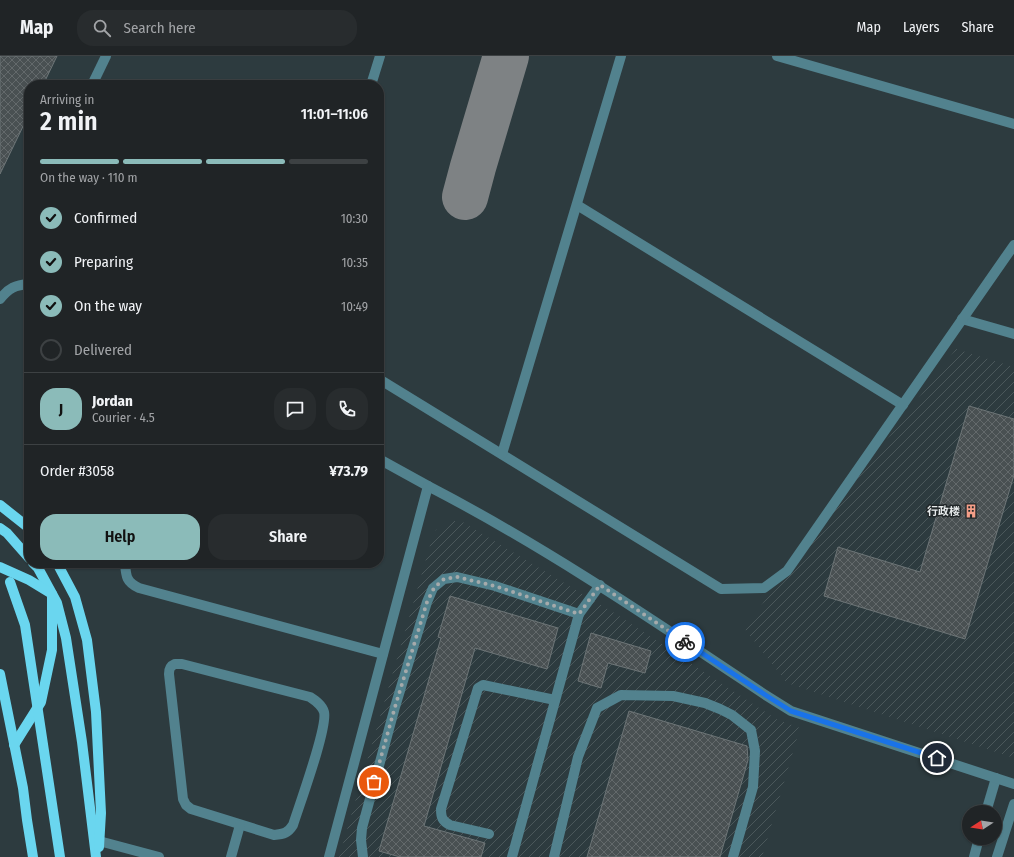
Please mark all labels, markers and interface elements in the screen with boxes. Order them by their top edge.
search box [77,10,357,46]
text: Map [20,16,53,39]
icon: search [91,17,113,39]
text: Search here [123,19,196,37]
text: Map [857,19,881,36]
text: Layers [903,19,939,36]
text: Share [961,19,994,36]
text: Arriving in [40,92,94,107]
text: 11:01–11:06 [301,105,368,123]
text: 2 min [40,106,98,137]
text: On the way · 110 m [40,170,138,185]
icon: check [40,207,62,229]
text: Confirmed [74,209,137,227]
text: 10:30 [341,211,368,226]
icon: check [40,251,62,273]
text: Preparing [74,253,133,271]
text: 10:35 [341,255,368,270]
icon: check [40,295,62,317]
text: On the way [74,297,142,315]
text: 10:49 [341,299,368,314]
text: Delivered [74,341,132,359]
button: chat [274,388,316,430]
button: phone [326,388,368,430]
text: Jordan [92,392,133,410]
text: J [59,400,63,418]
text: Courier · 4.5 [92,410,155,425]
text: Order #3058 [40,462,114,480]
text: ¥73.79 [329,462,368,480]
building icon: 行政楼 [963,503,979,519]
place label: 行政楼 [927,505,960,518]
button: Help [40,514,200,560]
button: Share [208,514,368,560]
courier [665,622,705,662]
icon: bike [674,631,696,653]
pin [920,741,954,775]
icon: home [926,747,948,769]
pin [357,765,391,799]
icon: bag [363,771,385,793]
north arrow [962,805,1002,845]
map controls [962,805,1002,845]

